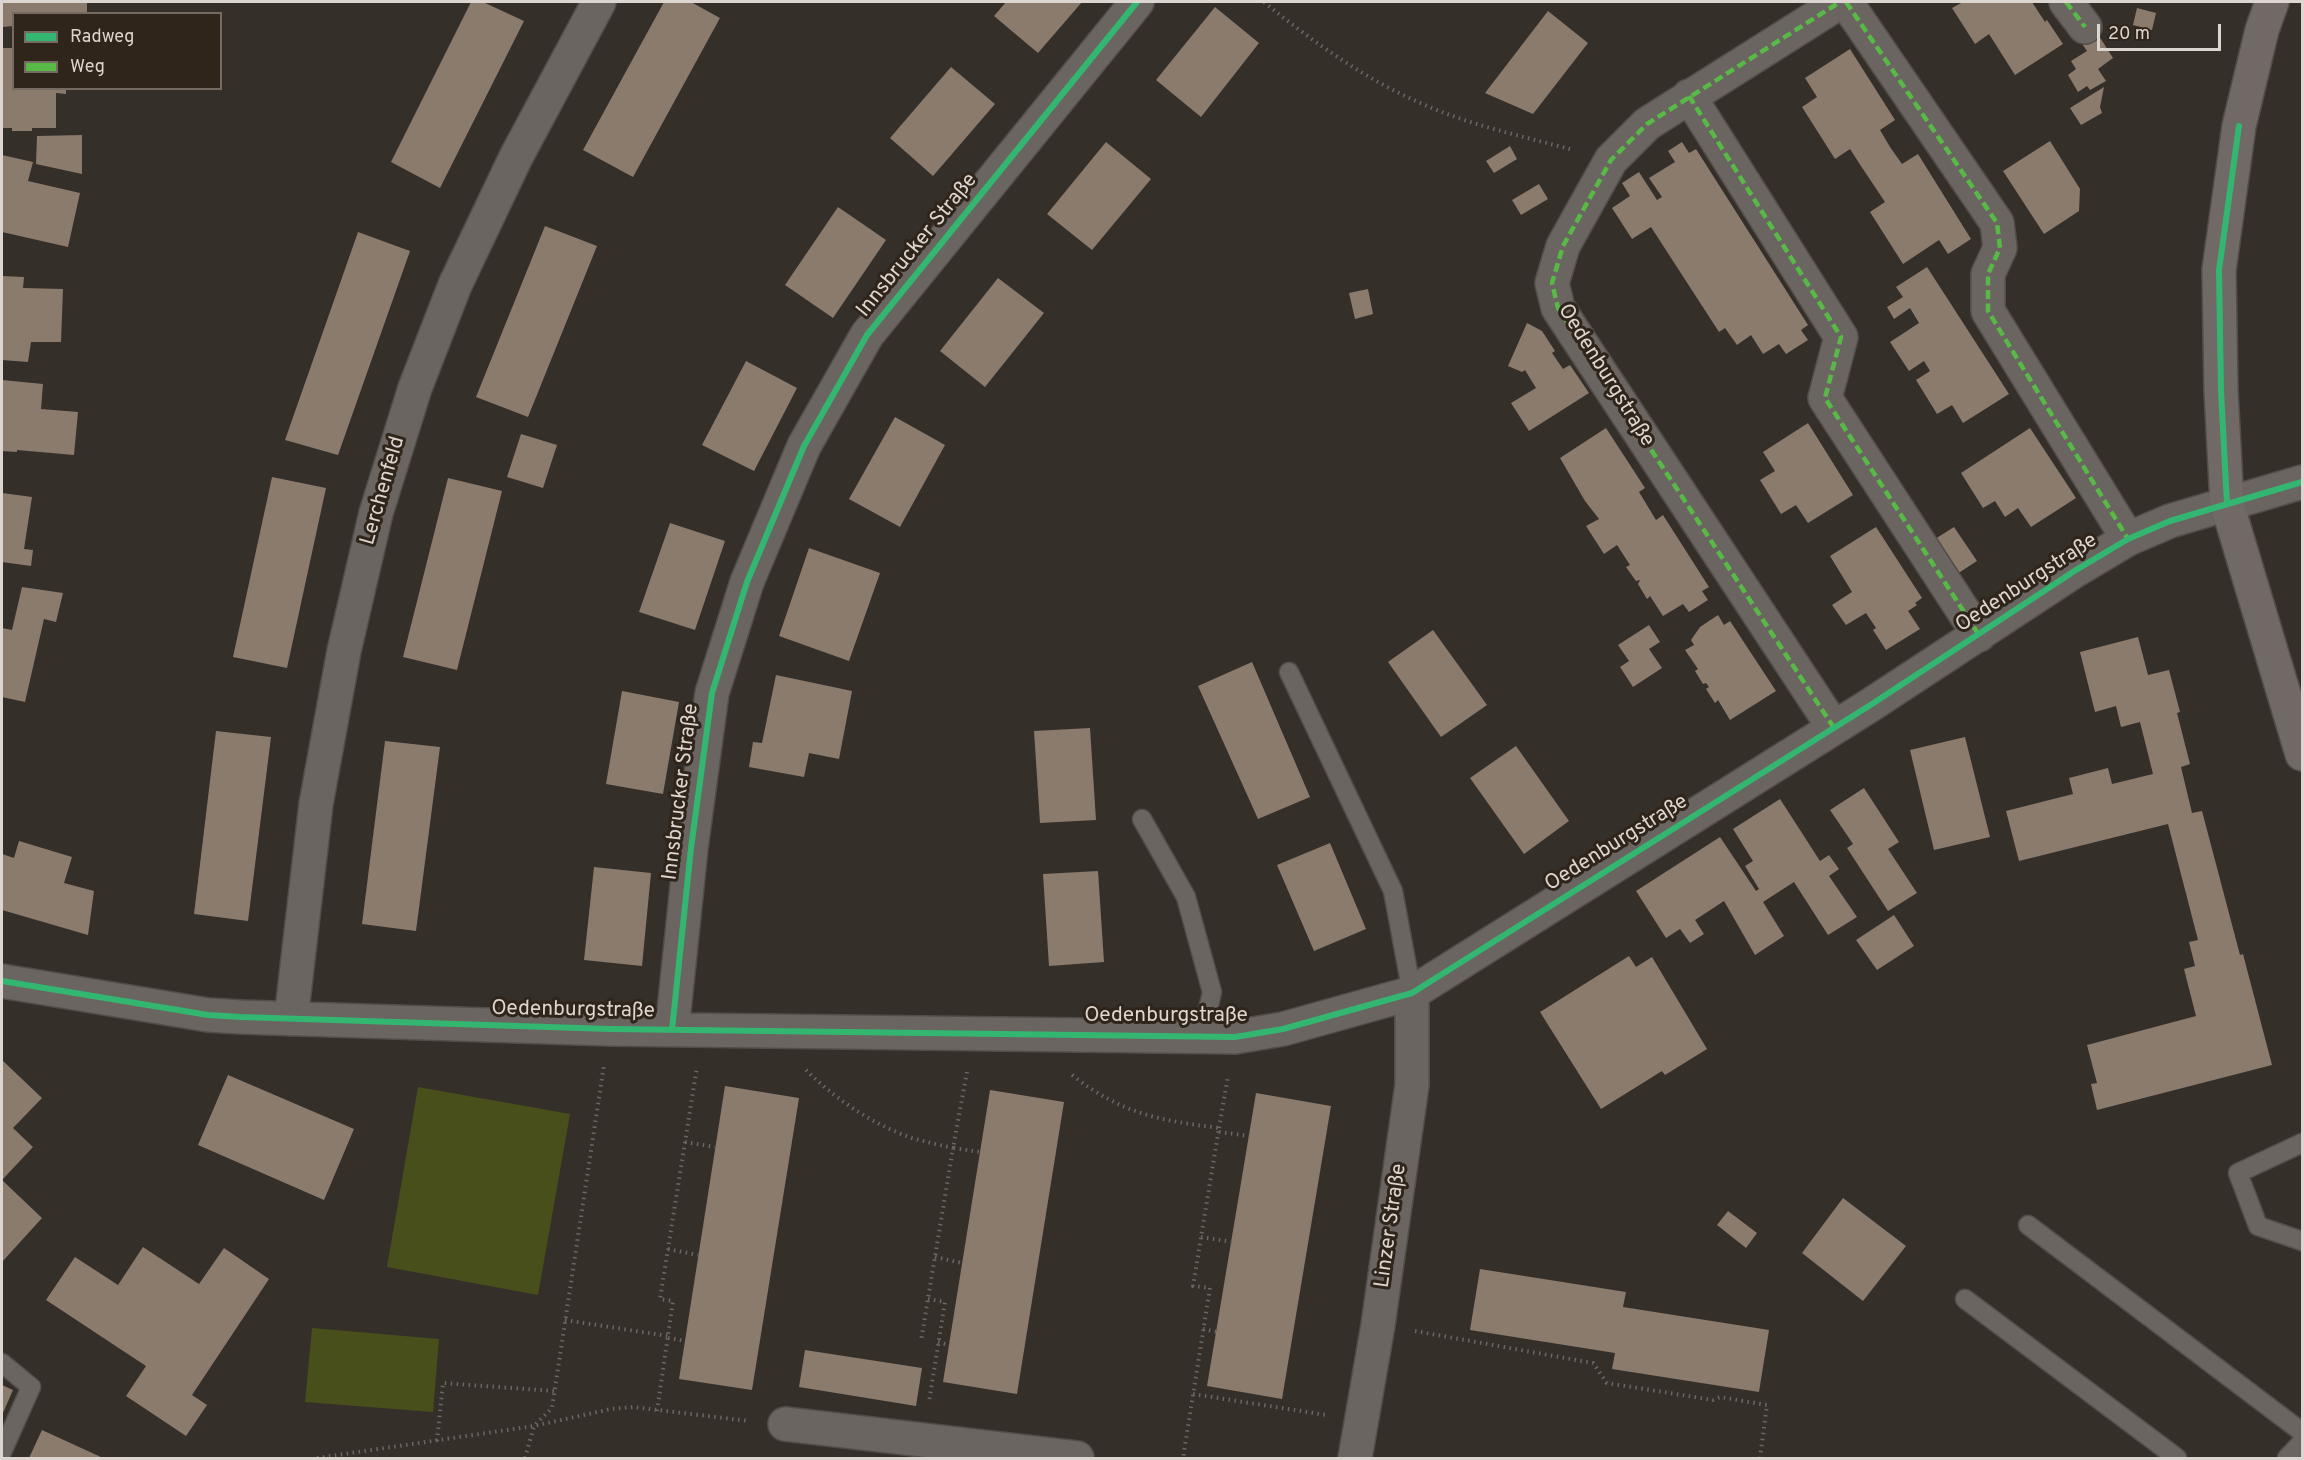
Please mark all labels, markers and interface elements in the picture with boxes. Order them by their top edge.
legend [12,12,222,90]
scale bar [2100,12,2224,50]
text: 20 m [2108,23,2150,46]
text: Radweg [70,26,134,49]
text: Weg [70,56,105,79]
street label: Innsbrucker Straße [852,169,984,323]
street label: Oedenburgstraße [1551,300,1659,452]
street label: Lerchenfeld [356,434,412,548]
street label: Oedenburgstraße [1952,529,2102,639]
street label: Innsbrucker Straße [659,702,705,882]
street label: Oedenburgstraße [1541,790,1693,898]
street label: Oedenburgstraße [491,997,655,1025]
street label: Oedenburgstraße [1084,1004,1248,1030]
street label: Linzer Straße [1371,1162,1413,1290]

